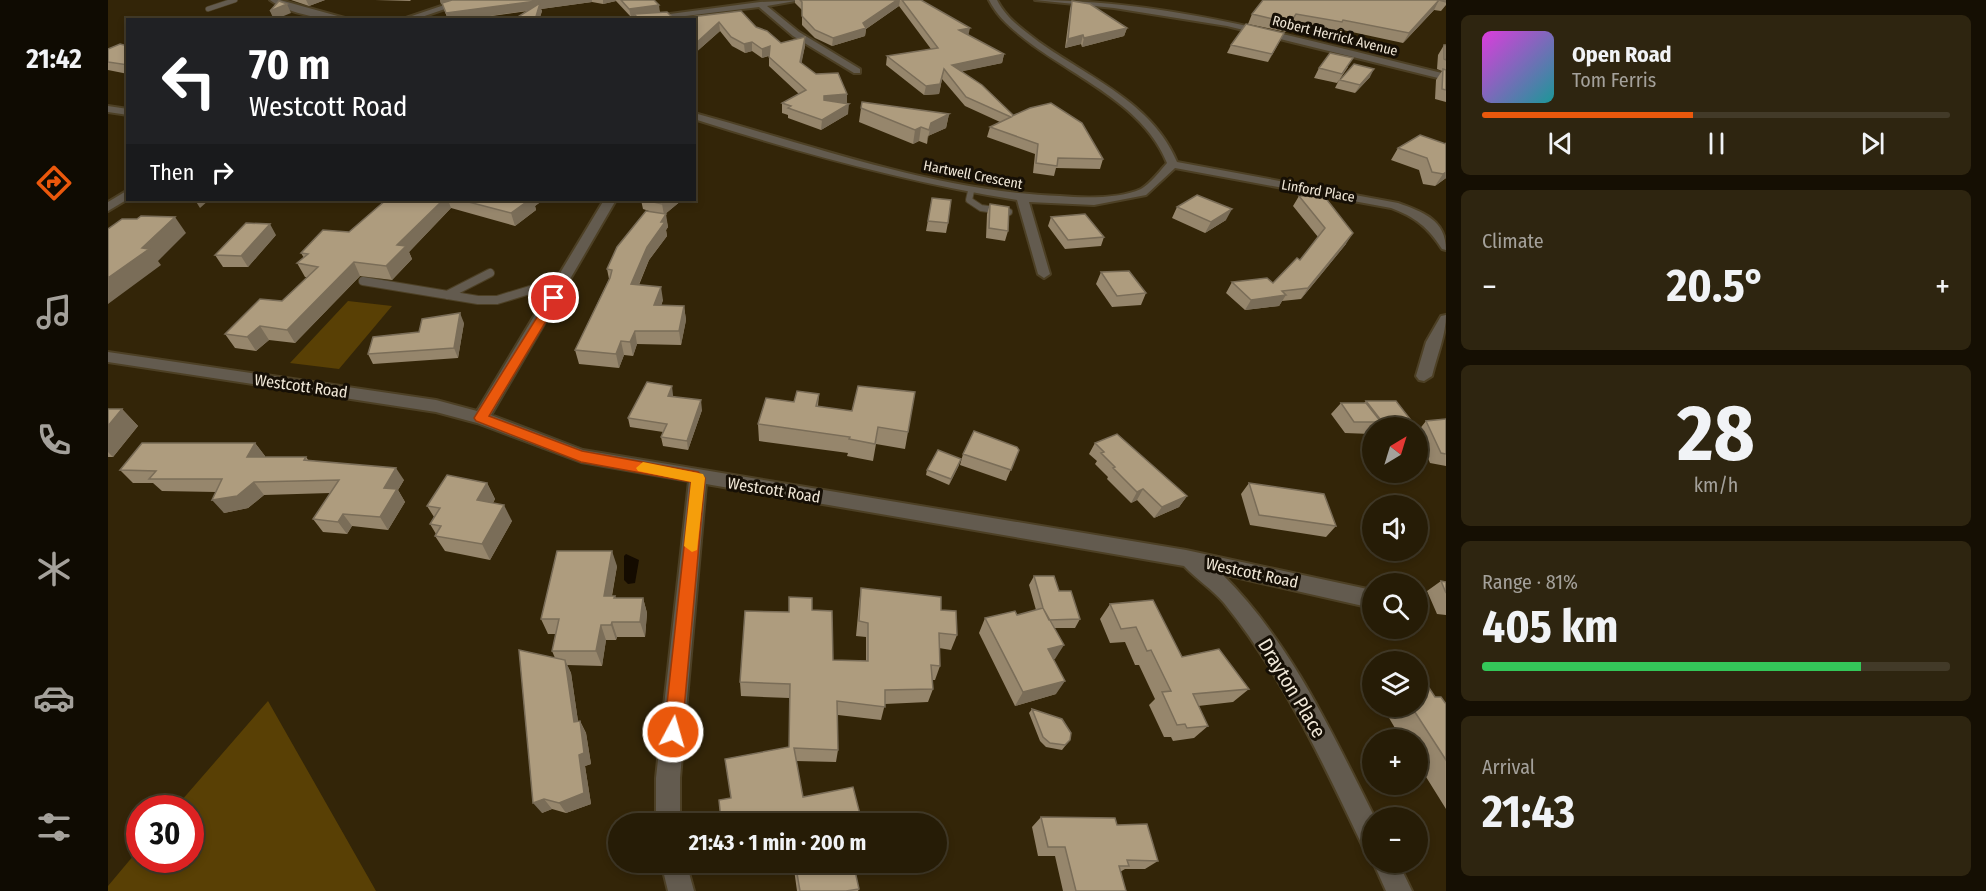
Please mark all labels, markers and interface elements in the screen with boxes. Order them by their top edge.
street label: Robert Herrick Avenue [1271,12,1399,60]
text: 70 m [249,40,330,90]
text: Open Road [1572,41,1672,68]
icon: left [150,42,228,120]
text: 21:42 [26,43,82,75]
text: Tom Ferris [1572,68,1656,92]
text: Westcott Road [249,91,407,123]
icon: previous [1544,127,1577,160]
icon: pause [1700,127,1733,160]
icon: next [1856,127,1889,160]
icon: right [206,156,239,189]
street label: Hartwell Crescent [922,157,1024,193]
text: Then [150,159,194,186]
icon: directions [33,162,75,204]
street label: Linford Place [1280,176,1356,206]
text: Climate [1482,229,1544,253]
text: 20.5° [1666,259,1765,313]
text: − [1482,267,1497,307]
text: + [1935,267,1950,307]
pin [528,272,579,323]
icon: arrive [537,281,570,314]
icon: music [33,291,75,333]
street label: Westcott Road [253,370,349,402]
text: 28 [1677,387,1755,481]
north arrow [1362,417,1428,483]
map controls [1362,417,1428,873]
icon: phone [33,419,75,461]
street label: Westcott Road [726,473,822,507]
text: km/h [1694,473,1738,497]
button: sound [1362,495,1428,561]
icon: climate [33,548,75,590]
street label: Westcott Road [1204,554,1300,592]
text: Range · 81% [1482,570,1578,594]
button: search [1362,573,1428,639]
text: 405 km [1482,600,1618,654]
street label: Drayton Place [1253,634,1331,742]
button: layers [1362,651,1428,717]
icon: car [33,677,75,719]
position arrow [641,700,705,764]
button: + [1362,729,1428,795]
text: Arrival [1482,755,1535,779]
text: 21:43 [1482,785,1575,839]
speed limit sign: 30 [126,795,204,873]
icon: filters [33,806,75,848]
button: − [1362,807,1428,873]
text: 21:43 · 1 min · 200 m [689,829,866,856]

